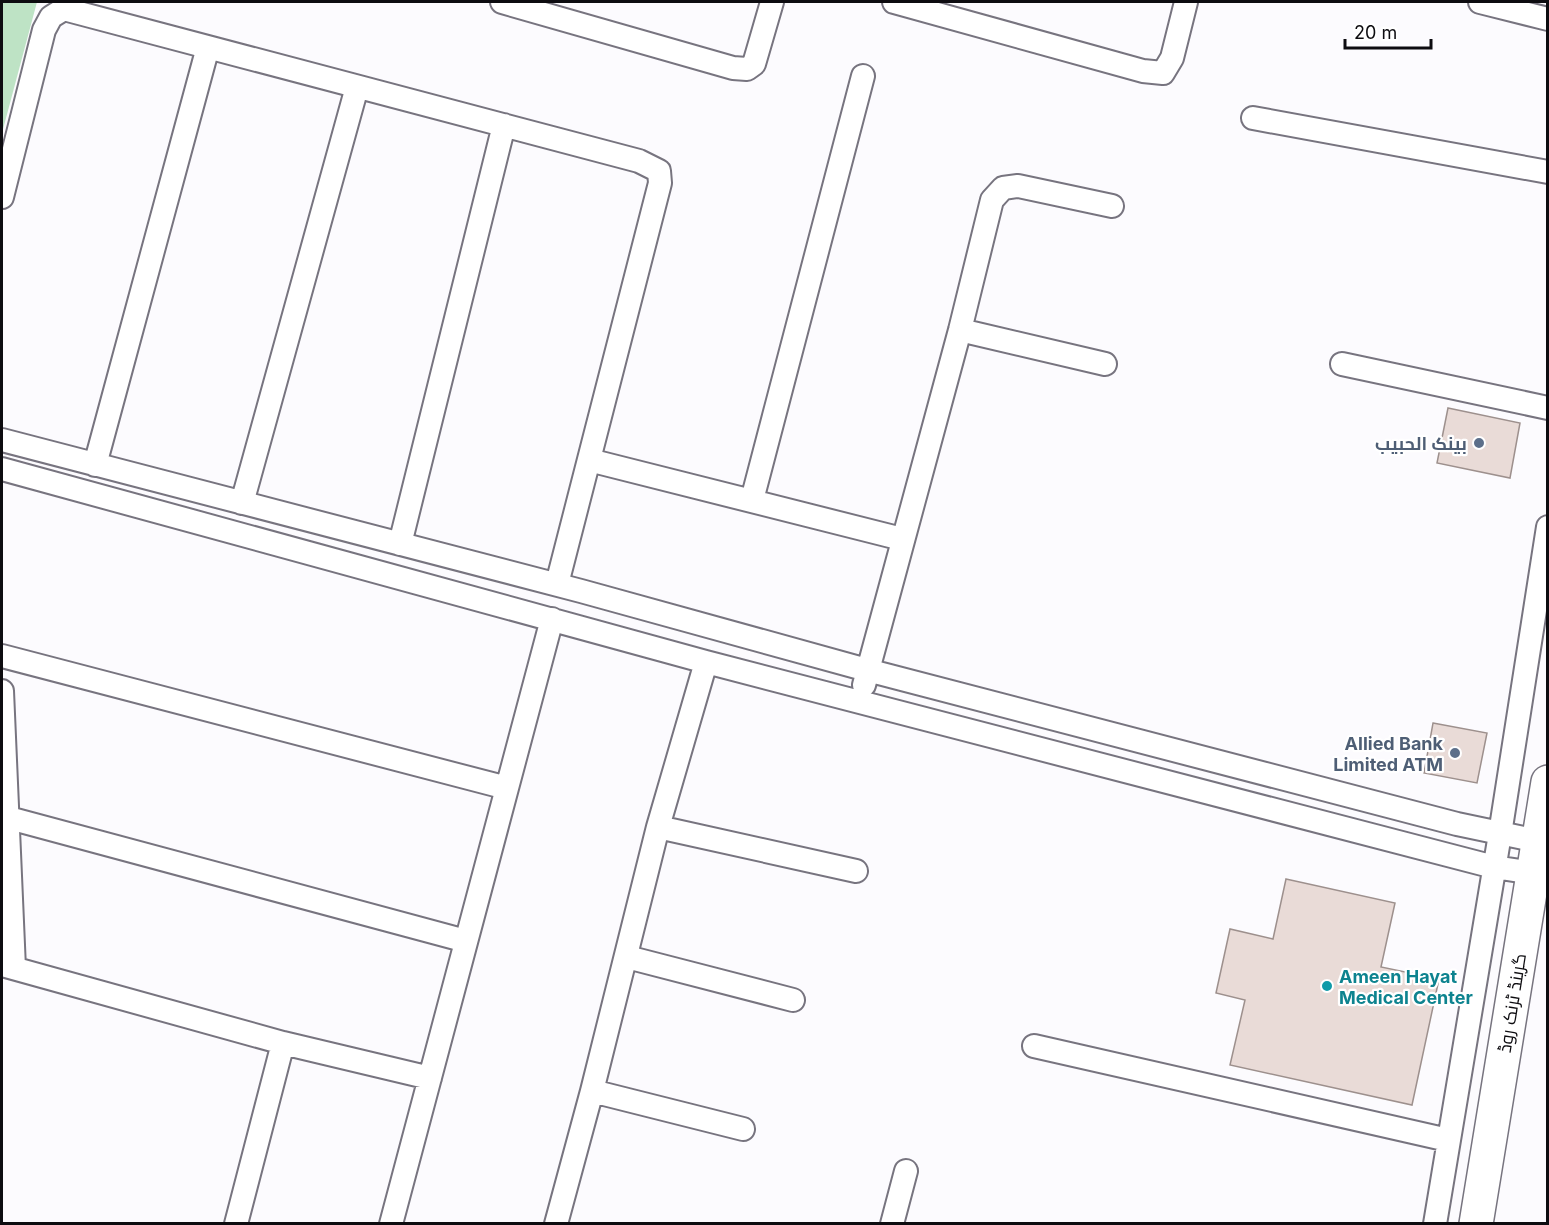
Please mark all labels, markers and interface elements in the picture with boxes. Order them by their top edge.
scale bar [1345,12,1430,50]
text: 20 m [1354,22,1397,43]
place label: بينک الحبيب [1375,433,1467,454]
marker: بينک الحبيب [1472,436,1486,450]
place label: Allied Bank Limited ATM [1333,733,1444,775]
marker: Allied Bank Limited ATM [1448,746,1462,760]
street label: گرینڈ ٹرنک روڈ [1494,952,1531,1054]
place label: Ameen Hayat Medical Center [1339,966,1473,1008]
marker: Ameen Hayat Medical Center [1320,979,1334,993]

